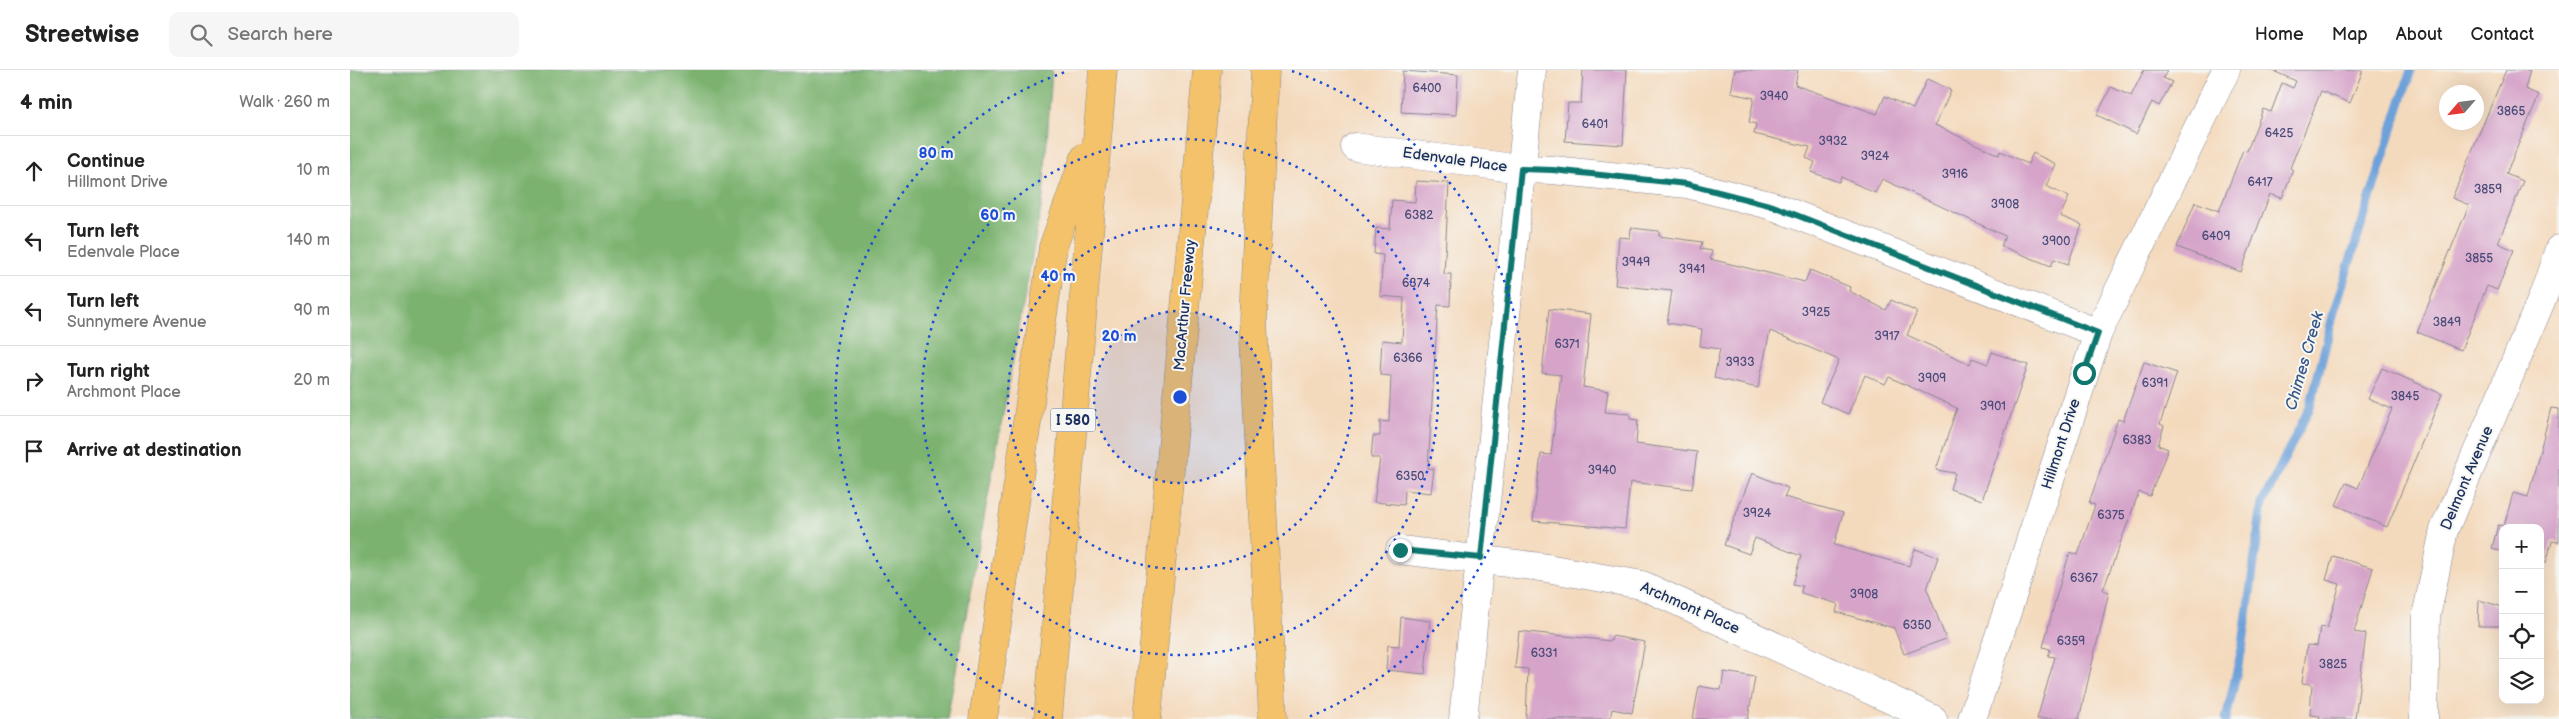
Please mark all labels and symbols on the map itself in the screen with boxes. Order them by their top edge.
house number: 6400 [1413,81,1441,96]
north arrow [2439,85,2484,130]
house number: 3940 [1760,89,1788,104]
house number: 3865 [2497,104,2525,119]
house number: 6401 [1582,117,1608,132]
house number: 6425 [2265,126,2293,141]
house number: 3932 [1819,134,1847,149]
street label: Edenvale Place [1401,143,1509,177]
text: 80 m [918,144,954,163]
house number: 3924 [1861,149,1890,164]
house number: 3916 [1942,167,1968,182]
house number: 6417 [2247,175,2273,190]
house number: 3859 [2474,182,2502,197]
house number: 3908 [1991,197,2019,212]
text: 60 m [980,206,1016,225]
house number: 6382 [1405,208,1433,223]
house number: 6409 [2202,229,2230,244]
house number: 3900 [2042,234,2070,249]
street label: MacArthur Freeway [1170,238,1200,372]
house number: 3855 [2465,251,2493,266]
house number: 3949 [1622,255,1650,270]
house number: 3941 [1679,262,1705,277]
text: 40 m [1040,267,1076,286]
house number: 6374 [1402,276,1431,291]
house number: 3925 [1802,305,1830,320]
water label: Chimes Creek [2282,308,2328,413]
house number: 3849 [2433,315,2461,330]
text: 20 m [1102,327,1137,346]
house number: 3917 [1875,329,1900,344]
house number: 6371 [1554,337,1580,352]
house number: 6366 [1393,351,1423,366]
house number: 3933 [1725,355,1755,370]
route start [2073,362,2096,385]
house number: 3909 [1918,371,1946,386]
house number: 6391 [2142,376,2168,391]
centre of rings [1171,388,1189,406]
house number: 3845 [2391,389,2419,404]
street label: Hillmont Drive [2037,396,2085,492]
house number: 3901 [1980,399,2006,414]
road number: I 580 [1050,408,1096,432]
street label: Delmont Avenue [2436,423,2498,533]
house number: 6383 [2122,433,2152,448]
house number: 3940 [1588,463,1616,478]
house number: 6350 [1396,469,1424,484]
house number: 3924 [1743,506,1772,521]
house number: 6375 [2097,508,2125,523]
route end [1389,539,1412,562]
house number: 6367 [2070,571,2098,586]
street label: Archmont Place [1637,578,1743,638]
house number: 3908 [1850,587,1878,602]
house number: 6350 [1903,618,1931,633]
house number: 6359 [2057,634,2085,649]
house number: 6331 [1531,646,1557,661]
house number: 3825 [2319,657,2347,672]

